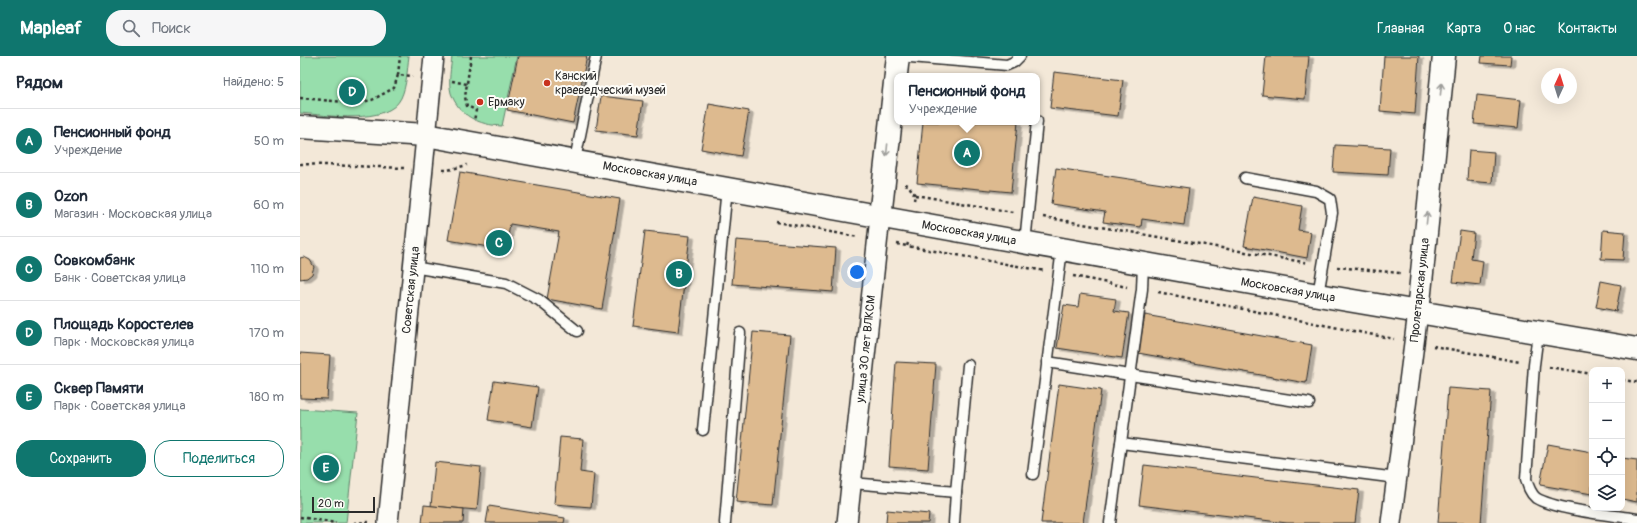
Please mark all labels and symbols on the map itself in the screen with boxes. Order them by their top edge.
north arrow [1541,68,1577,104]
place label: Канский краеведческий музей [555,69,666,98]
pin: D [339,77,365,107]
marker: Канский краеведческий музей [542,78,552,88]
one-way arrow [1437,83,1445,96]
place label: Ермаку [488,95,525,110]
marker: Ермаку [475,97,485,107]
pin: A [954,138,980,168]
one-way arrow [883,143,891,156]
street label: Московская улица [602,158,699,190]
one-way arrow [1424,212,1431,225]
street label: Московская улица [921,217,1018,249]
pin: C [486,228,512,258]
street label: Пролетарская улица [1407,237,1433,343]
street label: Советская улица [399,245,423,334]
pin: B [666,259,692,289]
your location [847,262,867,282]
street label: Московская улица [1240,274,1337,306]
street label: улица 30 лет ВЛКСМ [853,294,879,404]
pin: E [313,453,339,483]
scale bar [312,495,375,514]

